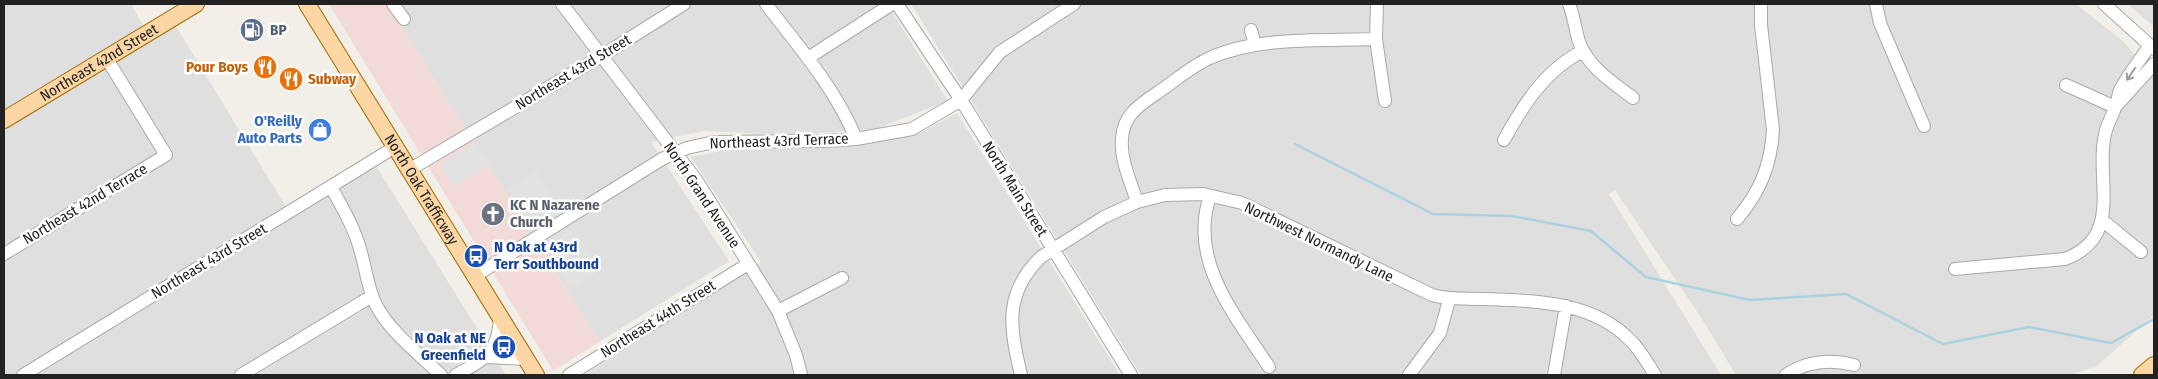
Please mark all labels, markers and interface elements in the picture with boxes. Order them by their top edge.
fuel station icon: BP [239,17,265,43]
street label: Northeast 42nd Street [37,20,161,105]
place label: BP [270,21,287,39]
street label: Northeast 43rd Street [512,30,634,114]
restaurant icon: Pour Boys [252,54,278,80]
place label: Pour Boys [186,58,248,76]
restaurant icon: Subway [278,66,304,92]
one-way arrow [2126,67,2136,81]
place label: Subway [308,70,357,88]
place label: O'Reilly Auto Parts [237,112,303,147]
shop icon: O'Reilly Auto Parts [307,117,333,143]
street label: Northeast 43rd Terrace [709,130,849,152]
street label: North Oak Trafficway [381,131,463,248]
street label: North Main Street [979,138,1051,240]
street label: North Grand Avenue [660,139,744,251]
street label: Northeast 42nd Terrace [20,160,150,248]
place label: KC N Nazarene Church [510,196,600,231]
street label: Northwest Normandy Lane [1242,198,1396,286]
church icon: KC N Nazarene Church [480,201,506,227]
street label: Northeast 43rd Street [148,219,270,303]
place label: N Oak at 43rd Terr Southbound [494,238,599,273]
bus stop icon: N Oak at 43rd Terr Southbound [463,243,489,269]
street label: Northeast 44th Street [597,276,719,362]
place label: N Oak at NE Greenfield [414,329,486,364]
bus stop icon: N Oak at NE Greenfield [491,334,517,360]

